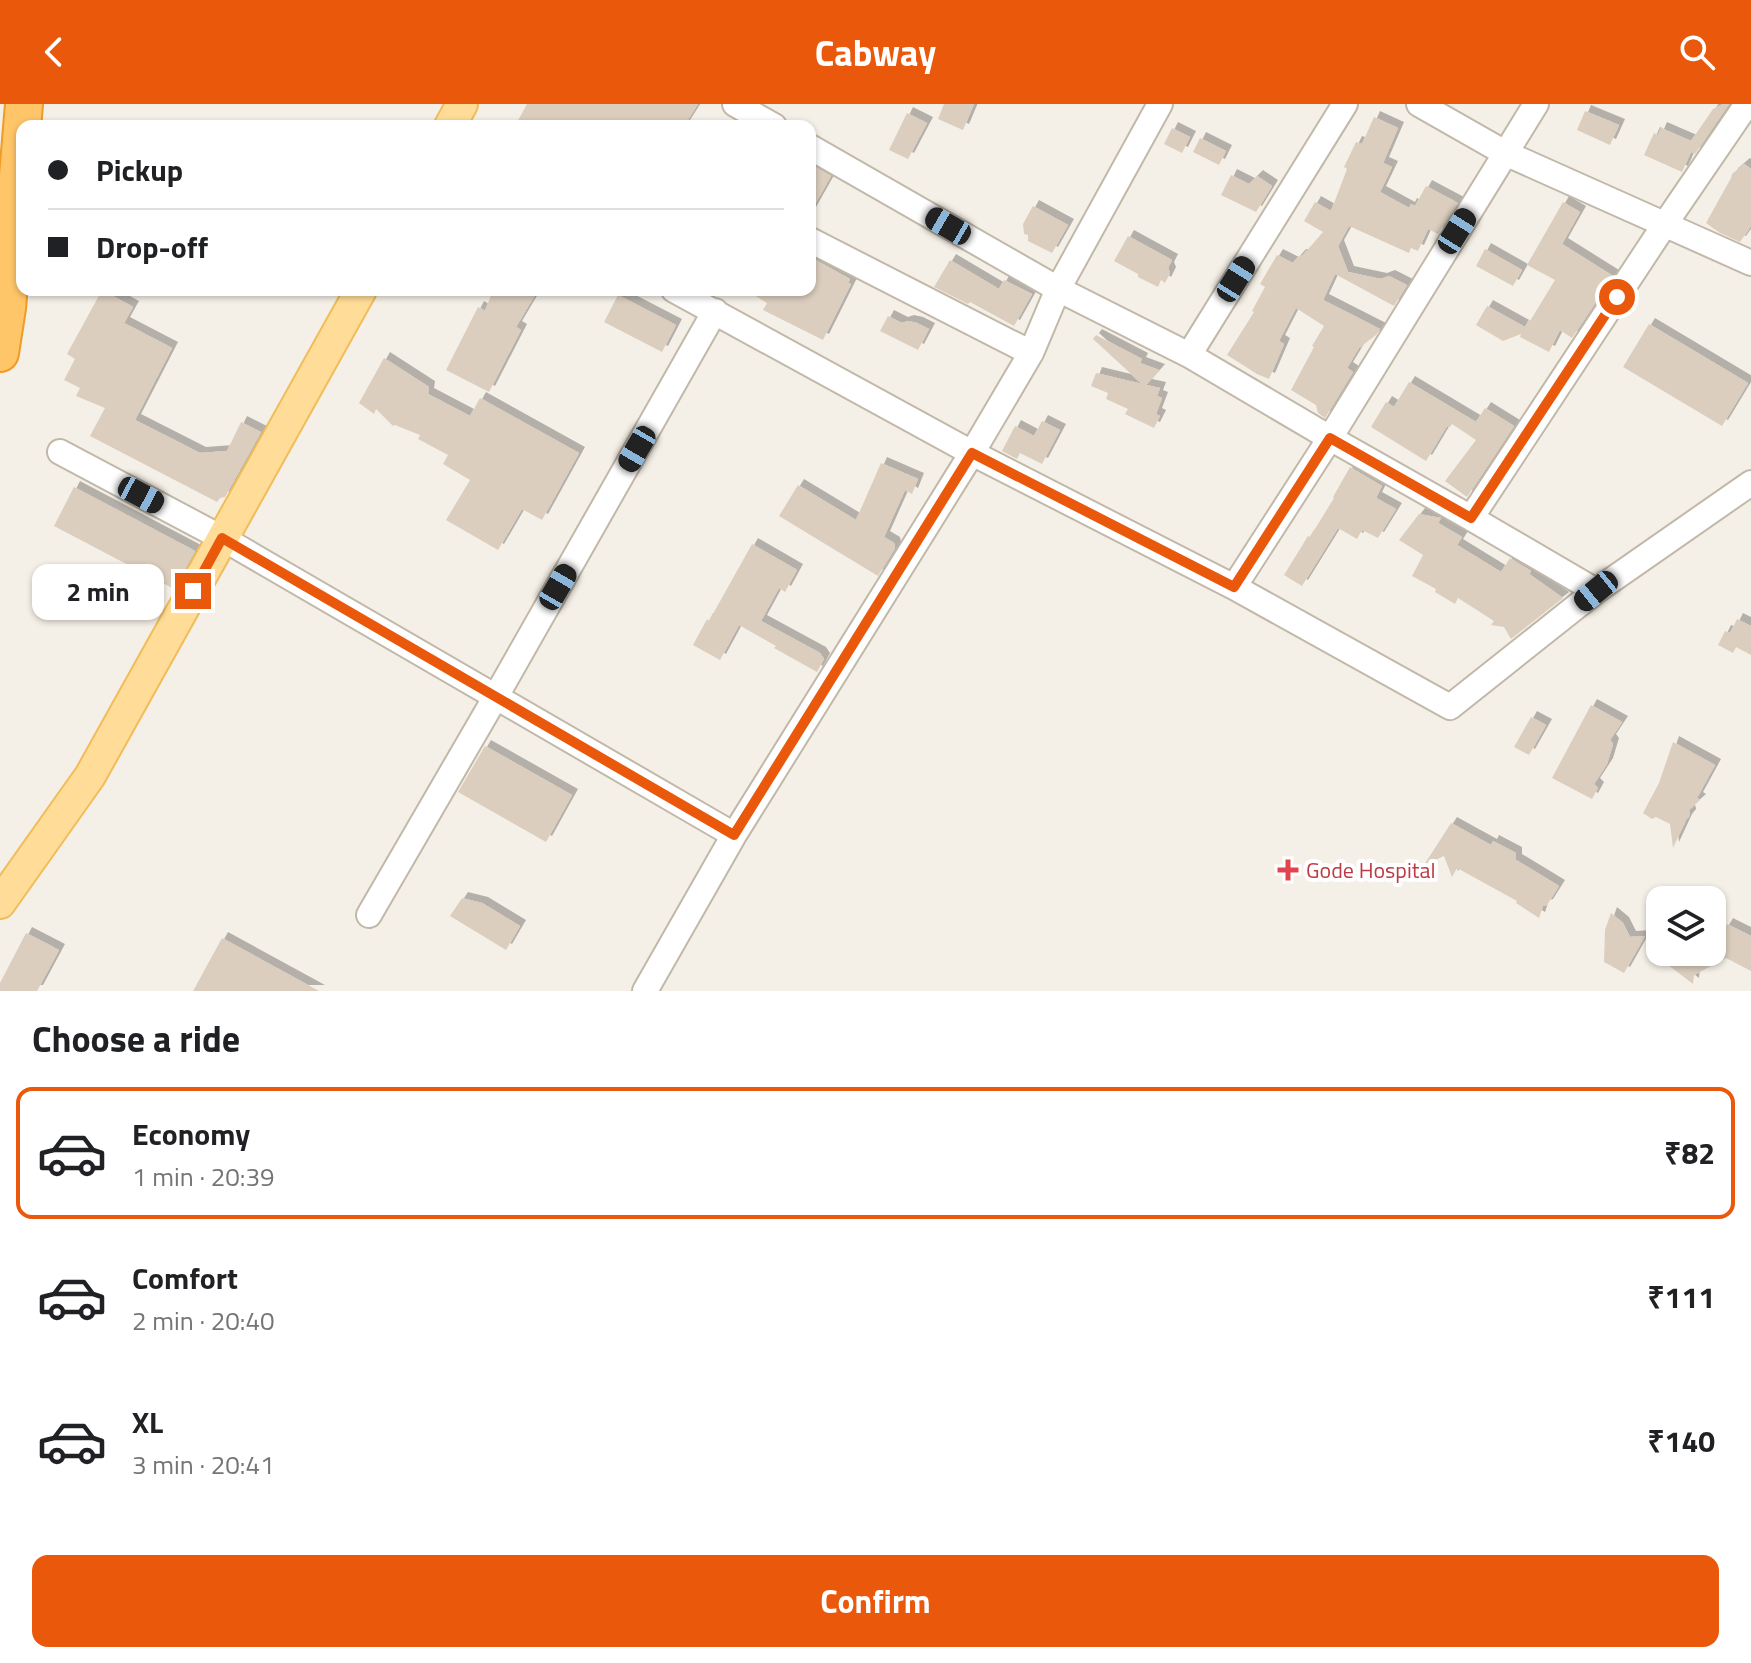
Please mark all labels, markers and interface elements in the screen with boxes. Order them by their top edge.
text: Cabway [815,25,936,80]
icon: back [32,30,76,74]
icon: search [1675,30,1719,74]
text: Pickup [96,147,183,193]
car [921,204,975,248]
car [1434,204,1480,258]
text: Drop-off [96,224,208,270]
car [1213,252,1259,306]
route start [1599,279,1635,315]
car [615,422,659,476]
car [114,473,168,517]
car [536,560,580,614]
callout: 2 min [33,563,165,619]
car [1570,567,1622,615]
text: 2 min [66,572,130,611]
route end [175,573,211,609]
place label: Gode Hospital [1306,853,1436,887]
marker: Gode Hospital [1277,859,1299,881]
map controls [1646,886,1726,966]
button: layers [1646,886,1726,966]
text: Choose a ride [32,1011,240,1066]
text: Economy [132,1111,250,1157]
icon: car [36,1117,108,1189]
text: ₹82 [1664,1130,1715,1176]
text: 1 min · 20:39 [132,1157,275,1196]
text: Comfort [132,1255,238,1301]
icon: car [36,1261,108,1333]
text: ₹111 [1647,1274,1715,1320]
text: 2 min · 20:40 [132,1301,275,1340]
text: XL [132,1399,163,1445]
icon: car [36,1405,108,1477]
text: ₹140 [1647,1418,1715,1464]
text: 3 min · 20:41 [132,1445,275,1484]
button: Confirm [32,1555,1719,1647]

